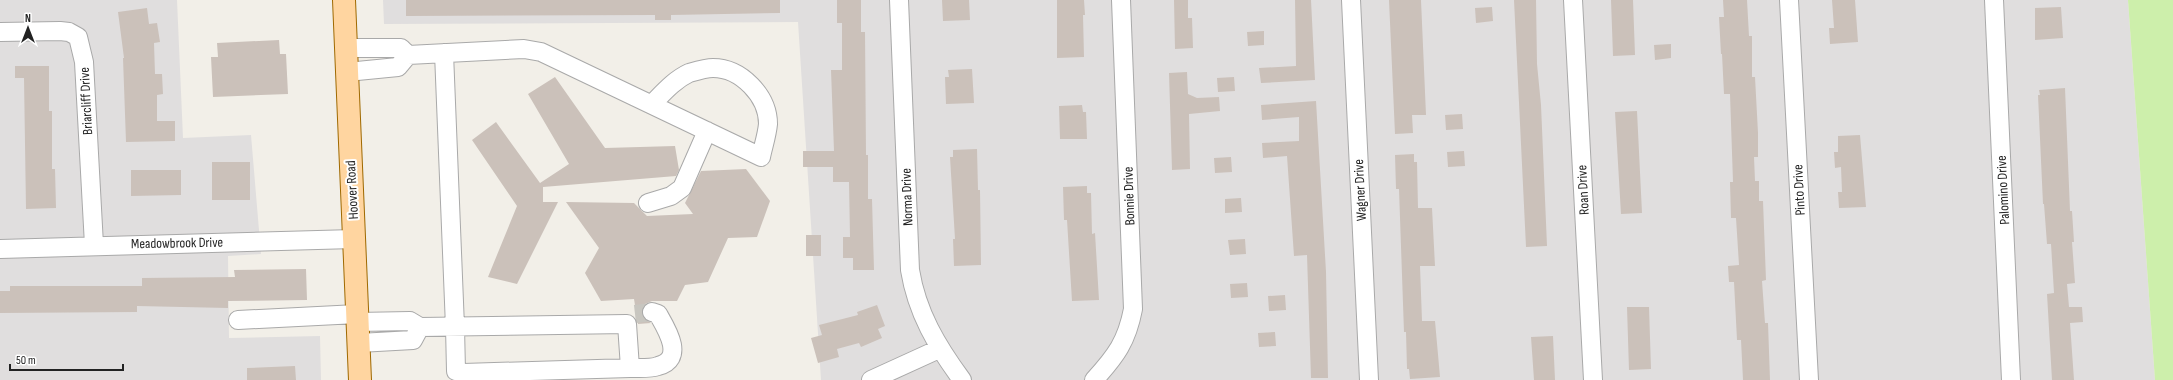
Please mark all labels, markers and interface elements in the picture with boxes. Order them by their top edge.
north arrow [8,8,48,48]
text: N [25,12,31,25]
street label: Briarcliff Drive [76,67,96,135]
street label: Palomino Drive [1993,155,2013,225]
street label: Wagner Drive [1350,159,1370,221]
street label: Hoover Road [342,160,362,220]
street label: Pinto Drive [1789,164,1809,216]
street label: Roan Drive [1573,165,1593,215]
street label: Bonnie Drive [1119,166,1139,226]
street label: Norma Drive [897,168,917,226]
street label: Meadowbrook Drive [131,234,223,252]
scale bar [10,346,123,372]
text: 50 m [16,353,36,368]

